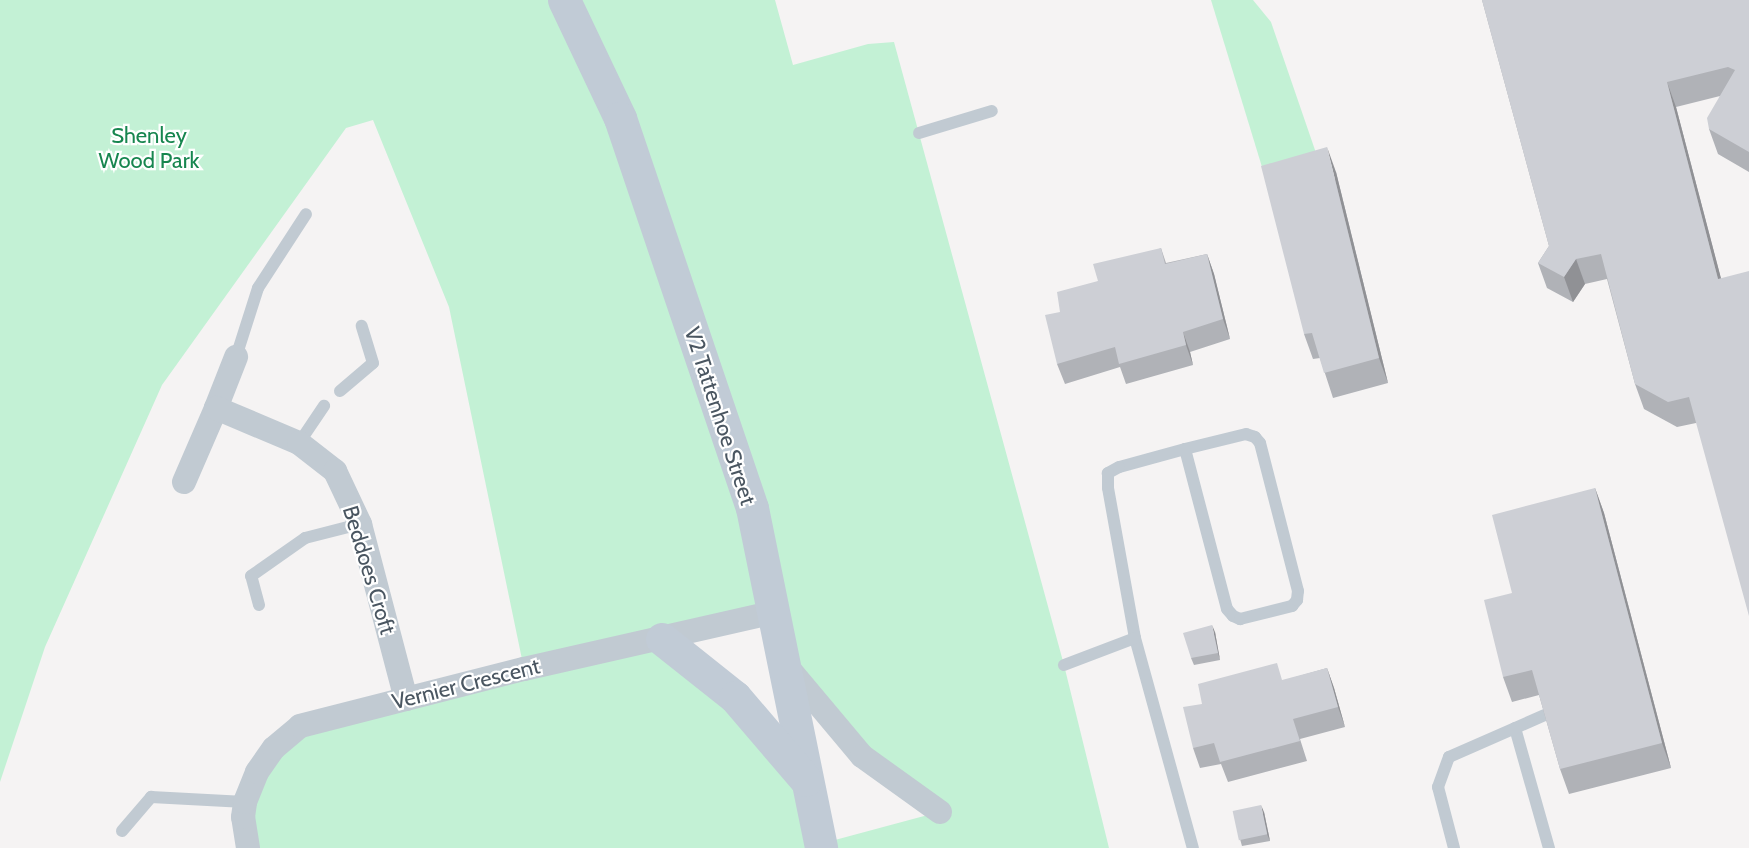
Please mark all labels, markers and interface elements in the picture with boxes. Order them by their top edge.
park label: Shenley Wood Park [99,122,199,174]
street label: V2 Tattenhoe Street [679,324,761,508]
street label: Beddoes Croft [337,503,401,637]
street label: Vernier Crescent [389,653,543,715]

